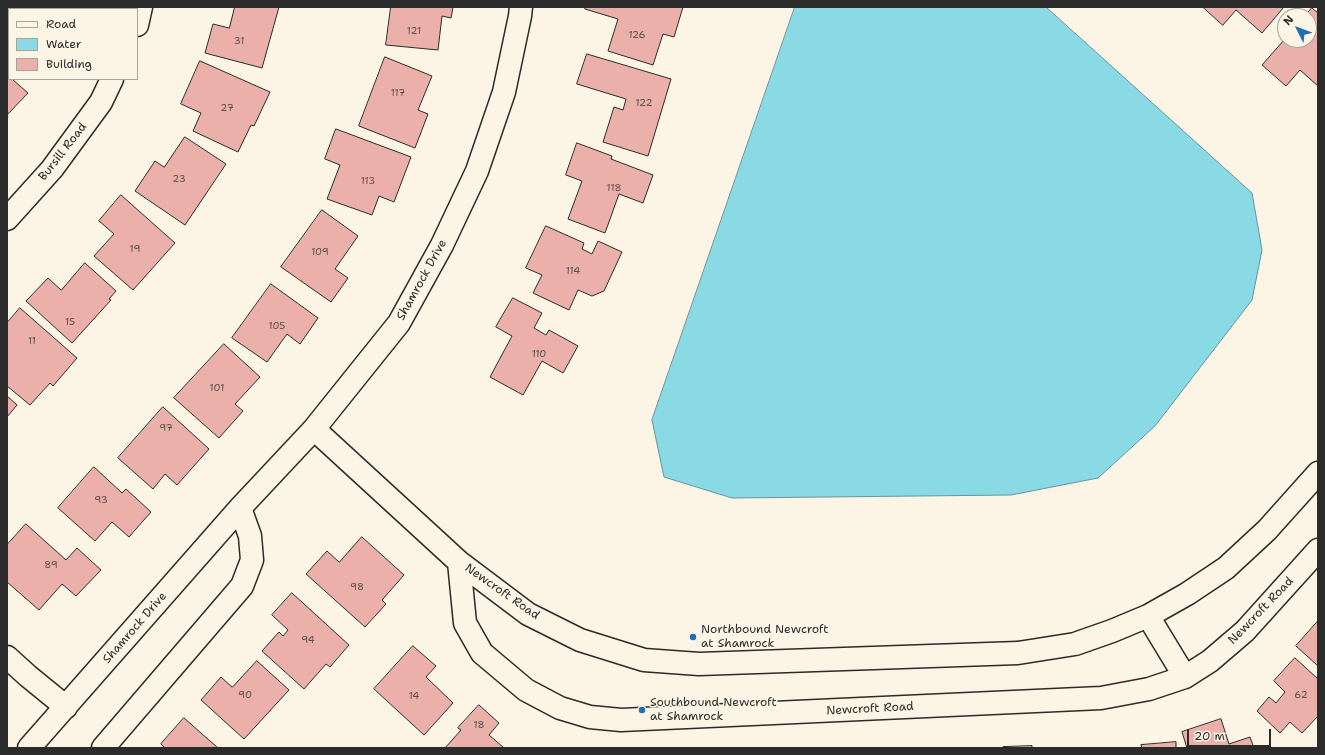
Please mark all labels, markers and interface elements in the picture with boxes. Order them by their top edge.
legend [8,8,138,80]
north arrow [1277,8,1317,48]
text: N [1280,12,1297,29]
text: Road [46,16,76,32]
house number: 121 [407,25,421,37]
house number: 126 [628,29,646,41]
house number: 31 [234,35,244,47]
text: Water [46,36,81,52]
text: Building [46,56,92,72]
house number: 117 [391,87,405,99]
house number: 122 [635,97,653,109]
house number: 27 [220,102,234,114]
street label: Bursill Road [36,120,90,184]
house number: 23 [172,173,186,185]
house number: 113 [361,175,375,187]
house number: 118 [607,182,621,194]
street label: Shamrock Drive [394,237,450,323]
house number: 19 [130,243,140,255]
house number: 109 [311,246,329,258]
house number: 114 [566,265,580,277]
house number: 15 [65,316,75,328]
house number: 105 [269,320,285,332]
house number: 11 [28,335,36,347]
house number: 110 [532,348,546,360]
house number: 101 [210,382,224,394]
house number: 97 [159,422,173,434]
house number: 93 [94,494,108,506]
house number: 89 [44,559,58,571]
street label: Newcroft Road [462,561,542,623]
street label: Newcroft Road [1225,574,1297,648]
house number: 98 [350,581,364,593]
street label: Shamrock Drive [100,589,170,667]
place label: Northbound Newcroft at Shamrock [701,623,829,651]
marker: Northbound Newcroft at Shamrock [688,632,698,642]
house number: 94 [301,634,315,646]
house number: 90 [238,689,252,701]
house number: 62 [1294,689,1308,701]
house number: 14 [409,690,419,702]
place label: Southbound Newcroft at Shamrock [650,696,777,724]
street label: Newcroft Road [826,700,914,718]
marker: Southbound Newcroft at Shamrock [637,705,647,715]
house number: 18 [473,719,485,731]
scale bar [1189,721,1273,747]
text: 20 m [1194,728,1225,744]

